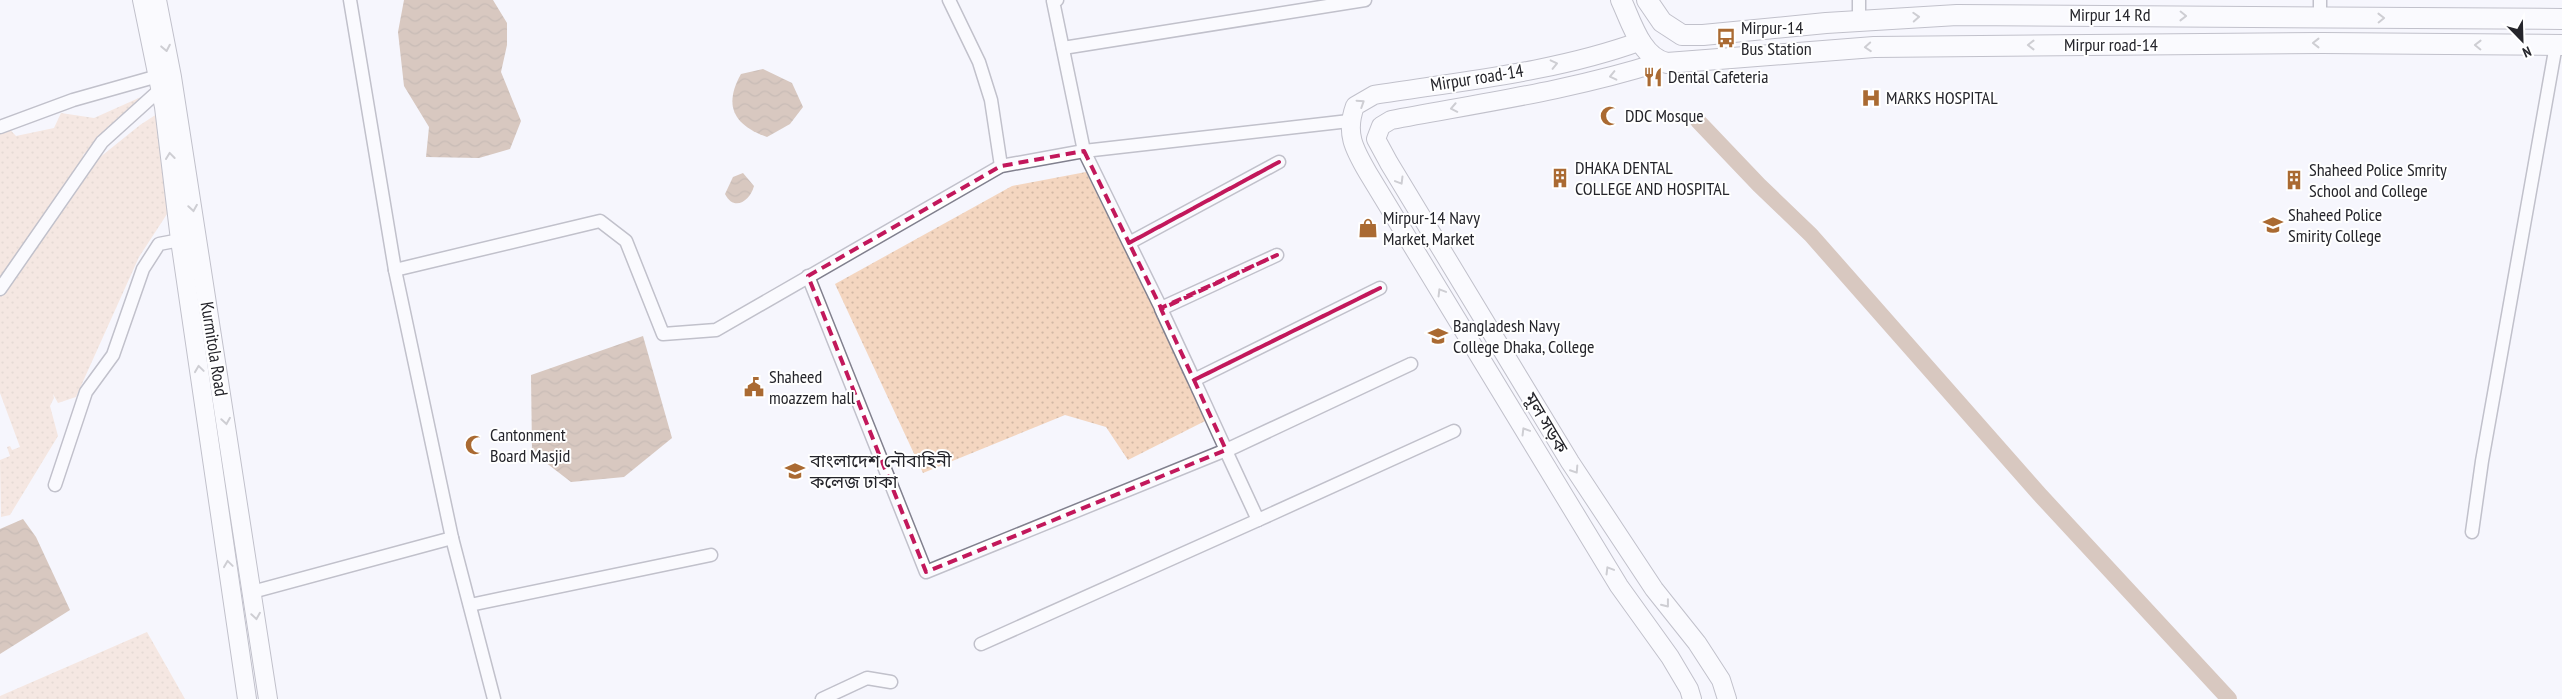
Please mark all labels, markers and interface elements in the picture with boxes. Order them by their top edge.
street label: Mirpur 14 Rd [2069,3,2151,26]
one-way arrow [2180,11,2188,21]
one-way arrow [1912,12,1920,23]
one-way arrow [2377,12,2385,23]
north arrow [2497,15,2547,65]
place label: Mirpur-14 Bus Station [1741,16,1812,60]
bus stop icon: Mirpur-14 Bus Station [1715,27,1737,49]
street label: Mirpur road-14 [2064,33,2158,56]
one-way arrow [2312,38,2320,48]
one-way arrow [2474,39,2482,50]
one-way arrow [2027,40,2034,50]
one-way arrow [1864,42,1872,53]
text: N [2520,42,2534,62]
one-way arrow [161,43,171,52]
street label: Mirpur road-14 [1429,59,1525,96]
one-way arrow [1549,59,1558,70]
place label: Dental Cafeteria [1668,65,1768,88]
restaurant icon: Dental Cafeteria [1642,66,1664,88]
one-way arrow [1609,70,1618,81]
place label: MARKS HOSPITAL [1886,86,1998,109]
hospital icon: MARKS HOSPITAL [1860,87,1882,109]
one-way arrow [1356,99,1365,109]
one-way arrow [1450,103,1459,113]
place label: DDC Mosque [1625,104,1704,127]
mosque icon: DDC Mosque [1599,105,1621,127]
one-way arrow [165,151,176,159]
place label: DHAKA DENTAL COLLEGE AND HOSPITAL [1575,156,1730,200]
place label: Shaheed Police Smrity School and College [2309,158,2447,202]
building icon: DHAKA DENTAL COLLEGE AND HOSPITAL [1549,167,1571,189]
building icon: Shaheed Police Smrity School and College [2283,169,2305,191]
one-way arrow [1393,176,1403,185]
place label: Shaheed Police Smirity College [2288,203,2382,247]
one-way arrow [187,204,197,213]
place label: Mirpur-14 Navy Market, Market [1383,206,1480,250]
school or university icon: Shaheed Police Smirity College [2262,214,2284,236]
shop icon: Mirpur-14 Navy Market, Market [1357,217,1379,239]
one-way arrow [1437,289,1447,298]
street label: Kurmitola Road [196,300,233,398]
place label: Bangladesh Navy College Dhaka, College [1453,314,1594,358]
school or university icon: Bangladesh Navy College Dhaka, College [1427,325,1449,347]
one-way arrow [194,364,205,372]
place label: Shaheed moazzem hall [769,365,856,409]
public building icon: Shaheed moazzem hall [743,376,765,398]
street label: মূল সড়ক [1519,387,1574,458]
one-way arrow [220,416,230,425]
place label: Cantonment Board Masjid [490,423,570,467]
one-way arrow [1521,428,1531,437]
mosque icon: Cantonment Board Masjid [464,434,486,456]
place label: বাংলাদেশ নৌবাহিনী কলেজ ঢাকা [809,449,952,493]
school or university icon: বাংলাদেশ নৌবাহিনী কলেজ ঢাকা [784,460,806,482]
one-way arrow [1569,464,1578,473]
one-way arrow [223,560,234,568]
one-way arrow [1606,567,1616,576]
one-way arrow [1661,598,1669,607]
one-way arrow [250,611,260,620]

